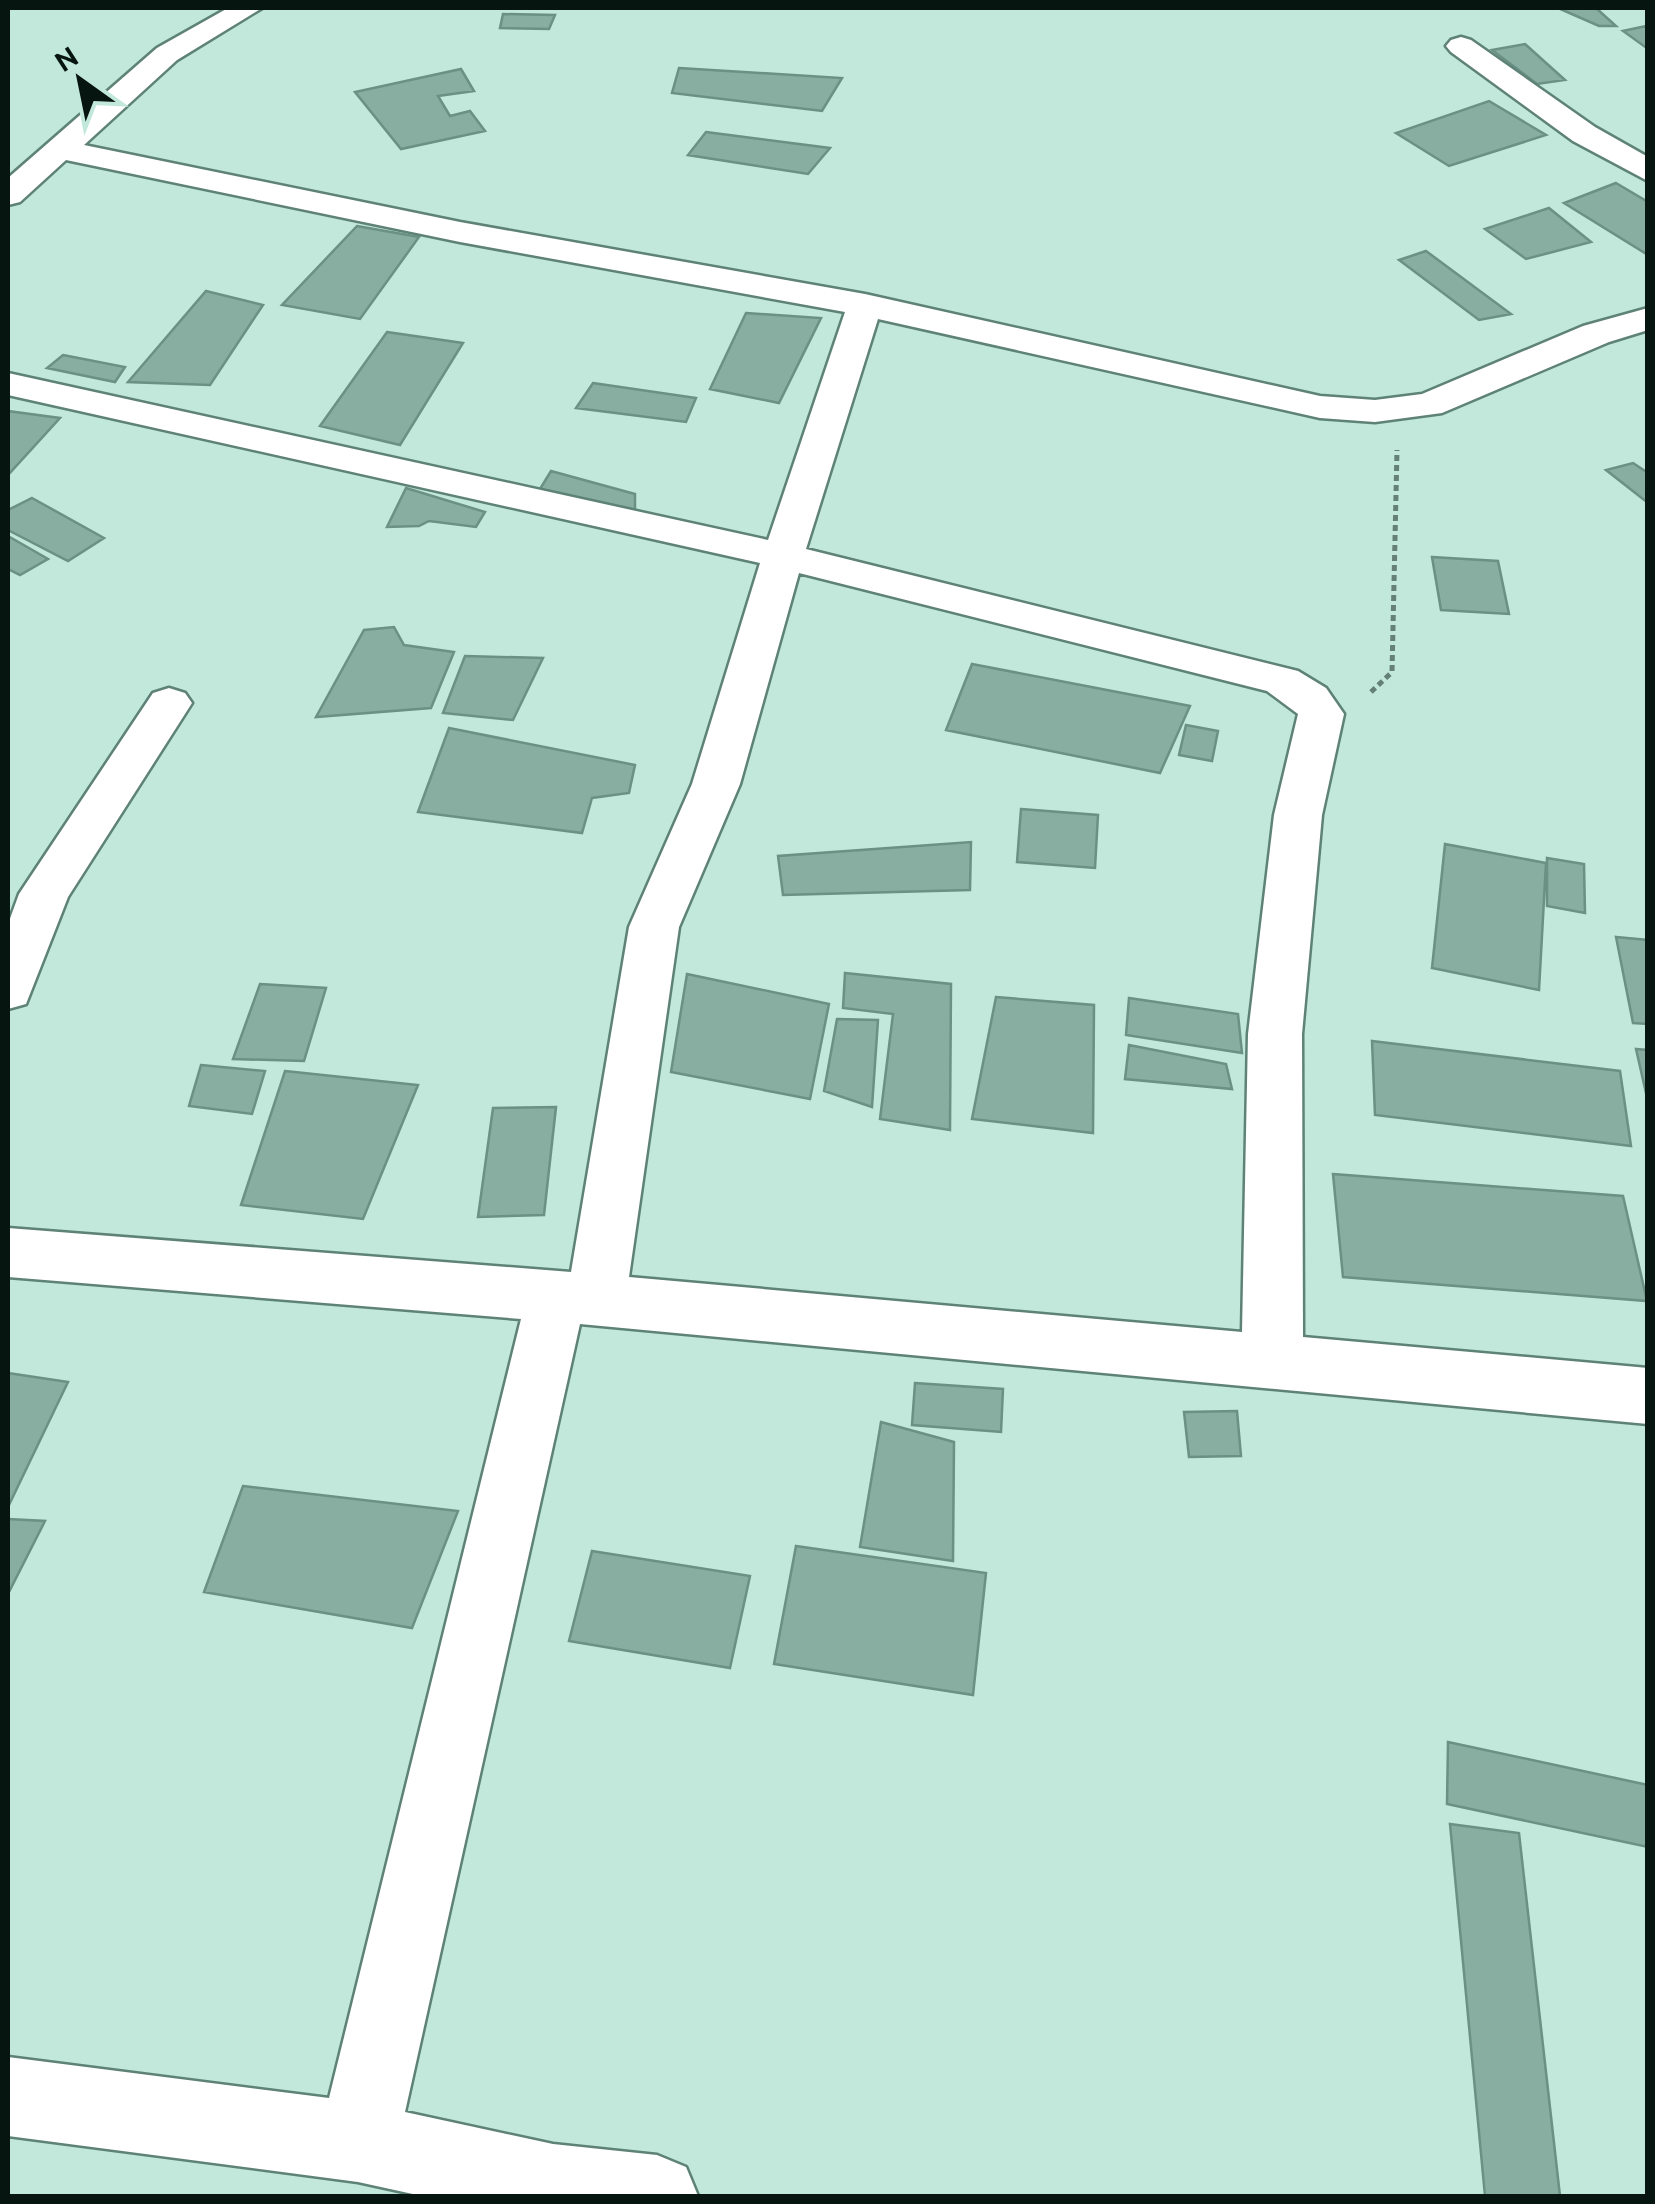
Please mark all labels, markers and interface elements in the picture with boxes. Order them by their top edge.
north arrow [30,30,130,130]
text: N [49,40,83,77]

